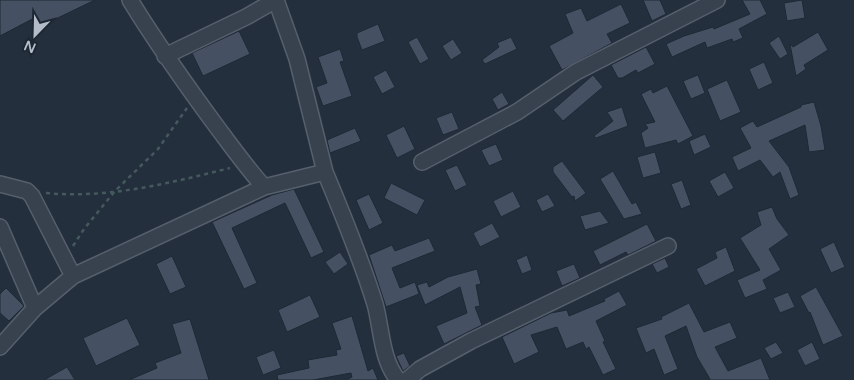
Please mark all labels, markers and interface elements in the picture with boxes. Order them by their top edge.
north arrow [10,10,60,60]
text: N [22,36,39,57]

